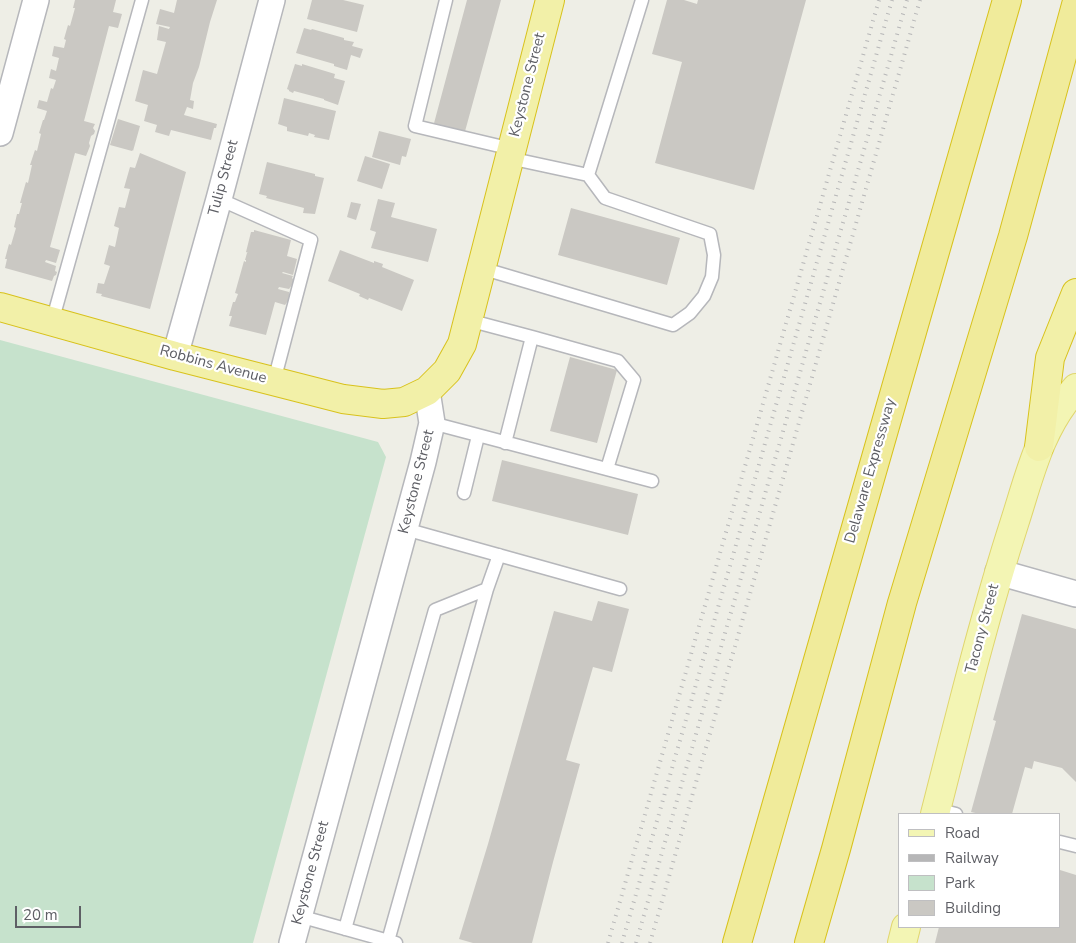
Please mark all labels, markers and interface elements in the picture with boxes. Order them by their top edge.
street label: Keystone Street [506,31,550,139]
street label: Tulip Street [205,138,243,218]
street label: Robbins Avenue [158,342,268,388]
street label: Delaware Expressway [842,396,900,546]
street label: Keystone Street [395,428,439,536]
street label: Tacony Street [962,582,1004,676]
legend [898,813,1061,928]
street label: Keystone Street [289,819,333,927]
text: Road [945,823,980,843]
text: Railway [945,848,999,868]
text: Park [945,873,975,893]
scale bar [18,896,84,928]
text: Building [945,898,1001,918]
text: 20 m [23,905,58,925]

